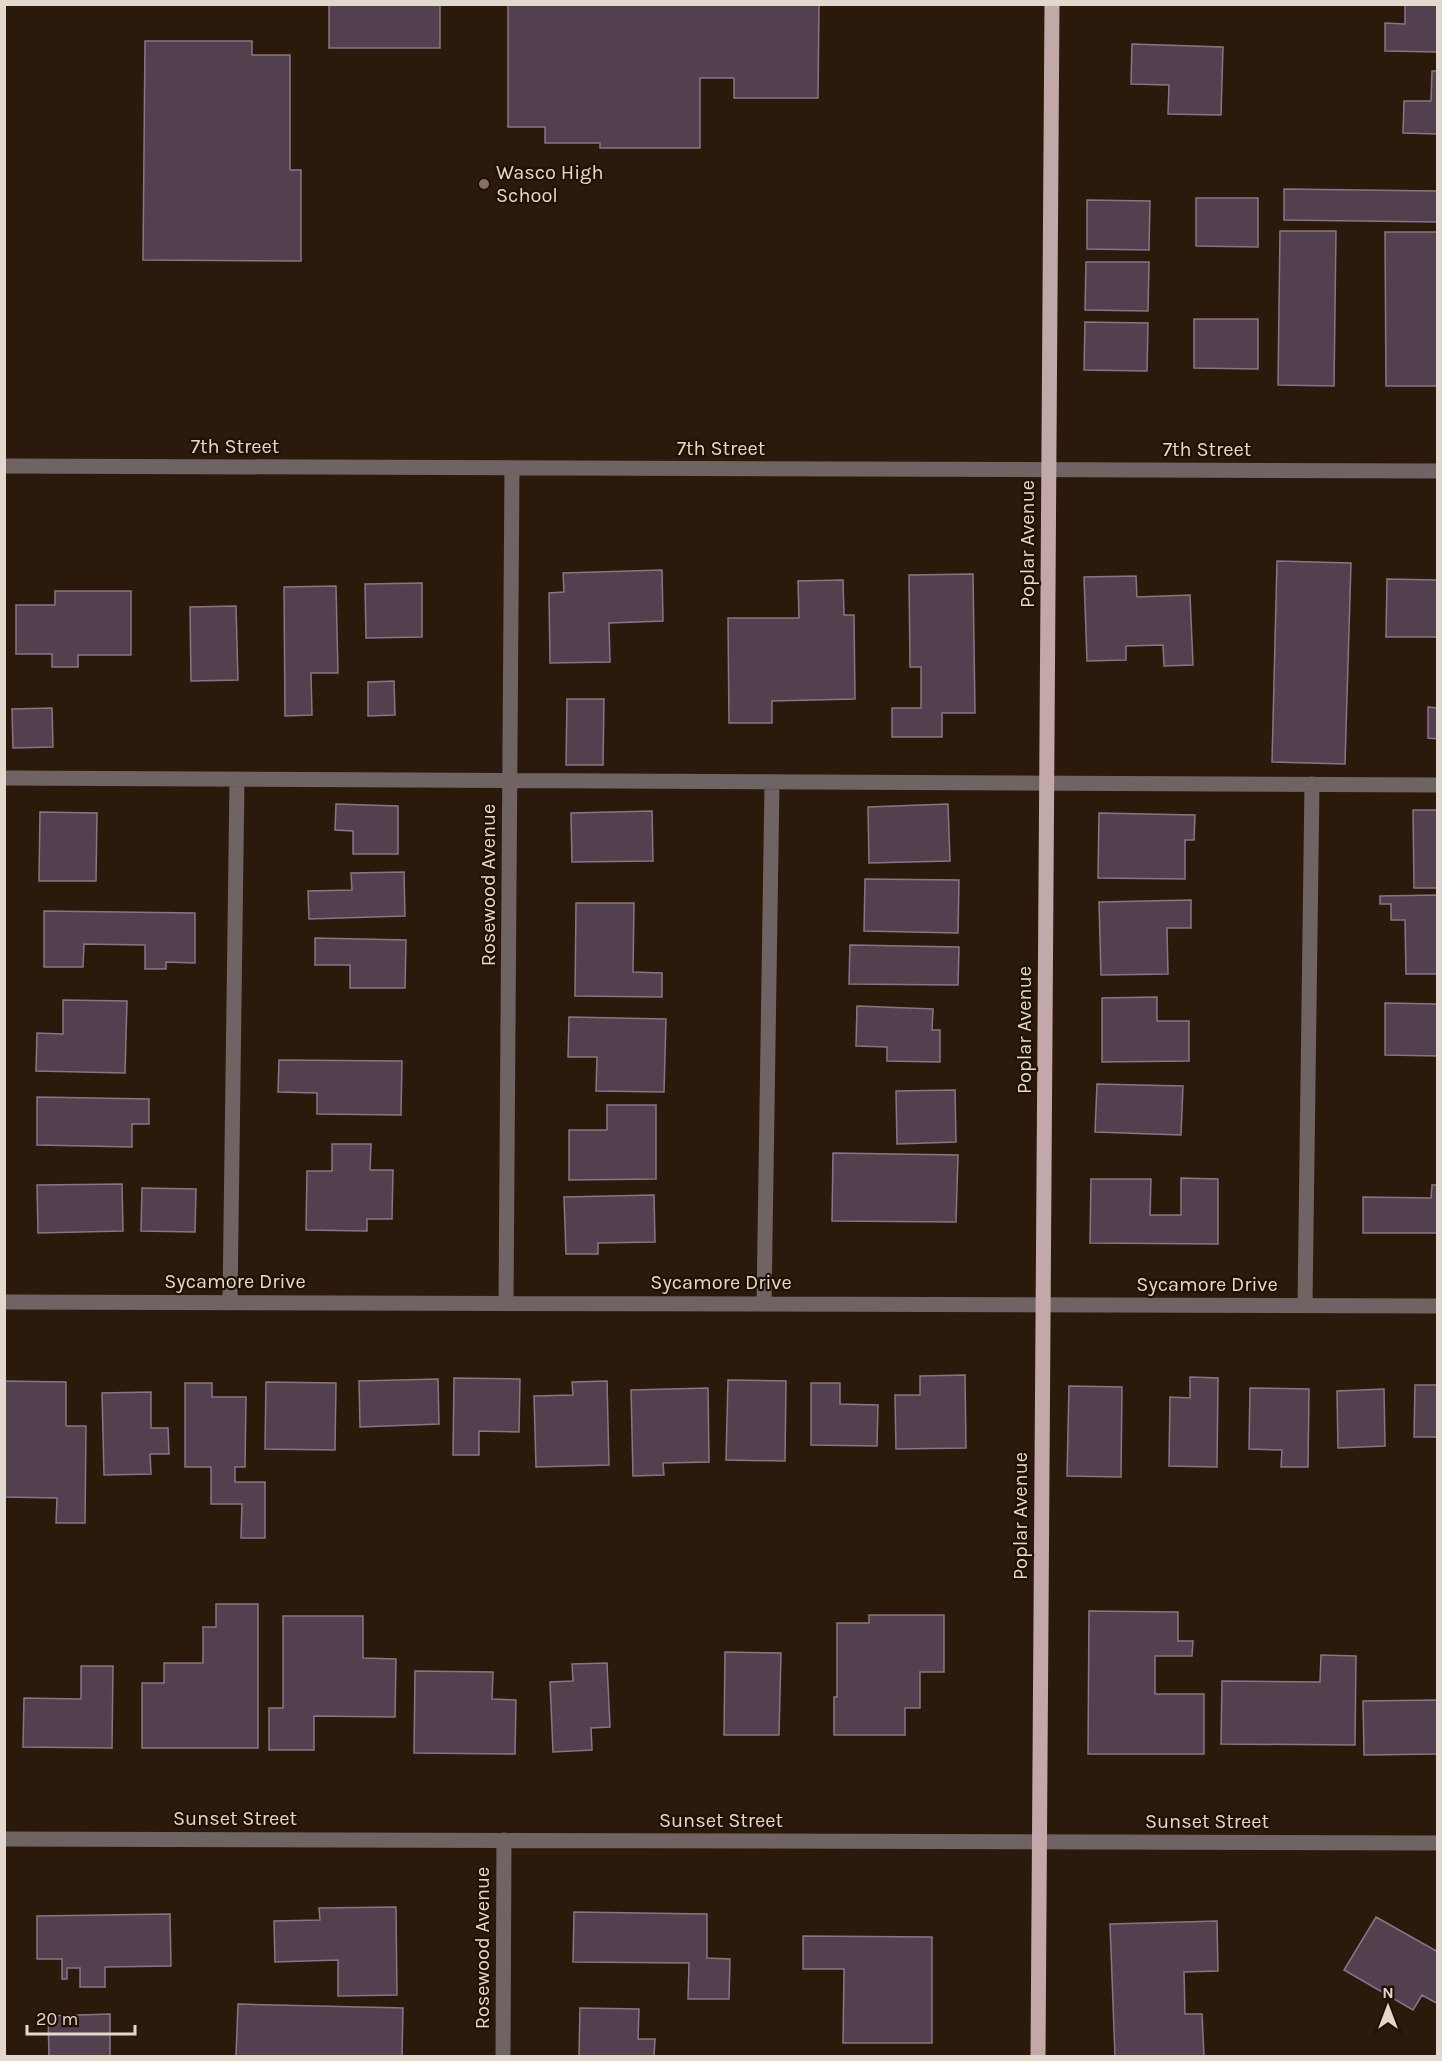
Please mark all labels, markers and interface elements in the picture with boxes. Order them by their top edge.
place label: Wasco High School [496,161,603,207]
marker: Wasco High School [477,177,491,191]
street label: 7th Street [191,435,280,458]
street label: 7th Street [677,437,766,460]
street label: 7th Street [1163,438,1252,461]
street label: Poplar Avenue [1016,480,1039,608]
street label: Rosewood Avenue [477,804,500,966]
street label: Poplar Avenue [1013,966,1036,1094]
street label: Sycamore Drive [164,1270,306,1293]
street label: Sycamore Drive [650,1271,792,1294]
street label: Sycamore Drive [1136,1273,1278,1296]
street label: Poplar Avenue [1009,1452,1032,1580]
street label: Sunset Street [173,1807,298,1830]
street label: Sunset Street [659,1809,784,1832]
street label: Sunset Street [1145,1810,1270,1833]
street label: Rosewood Avenue [471,1867,494,2029]
north arrow [1358,1977,1418,2037]
text: N [1382,1983,1394,2002]
scale bar [27,1998,135,2036]
text: 20 m [36,2008,78,2030]

